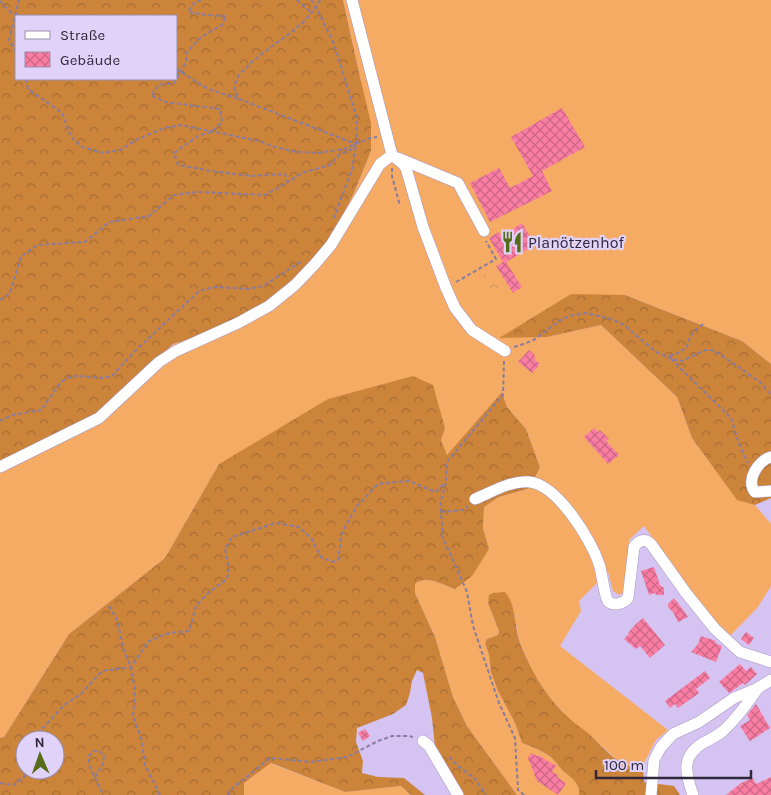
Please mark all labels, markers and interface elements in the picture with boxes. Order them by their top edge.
legend [15,15,178,80]
text: Straße [60,26,105,44]
text: Gebäude [60,51,120,69]
restaurant icon: Planötzenhof [499,229,525,255]
place label: Planötzenhof [528,233,624,252]
north arrow [15,730,65,780]
text: N [34,734,45,751]
scale bar [596,748,751,780]
text: 100 m [604,756,644,774]

